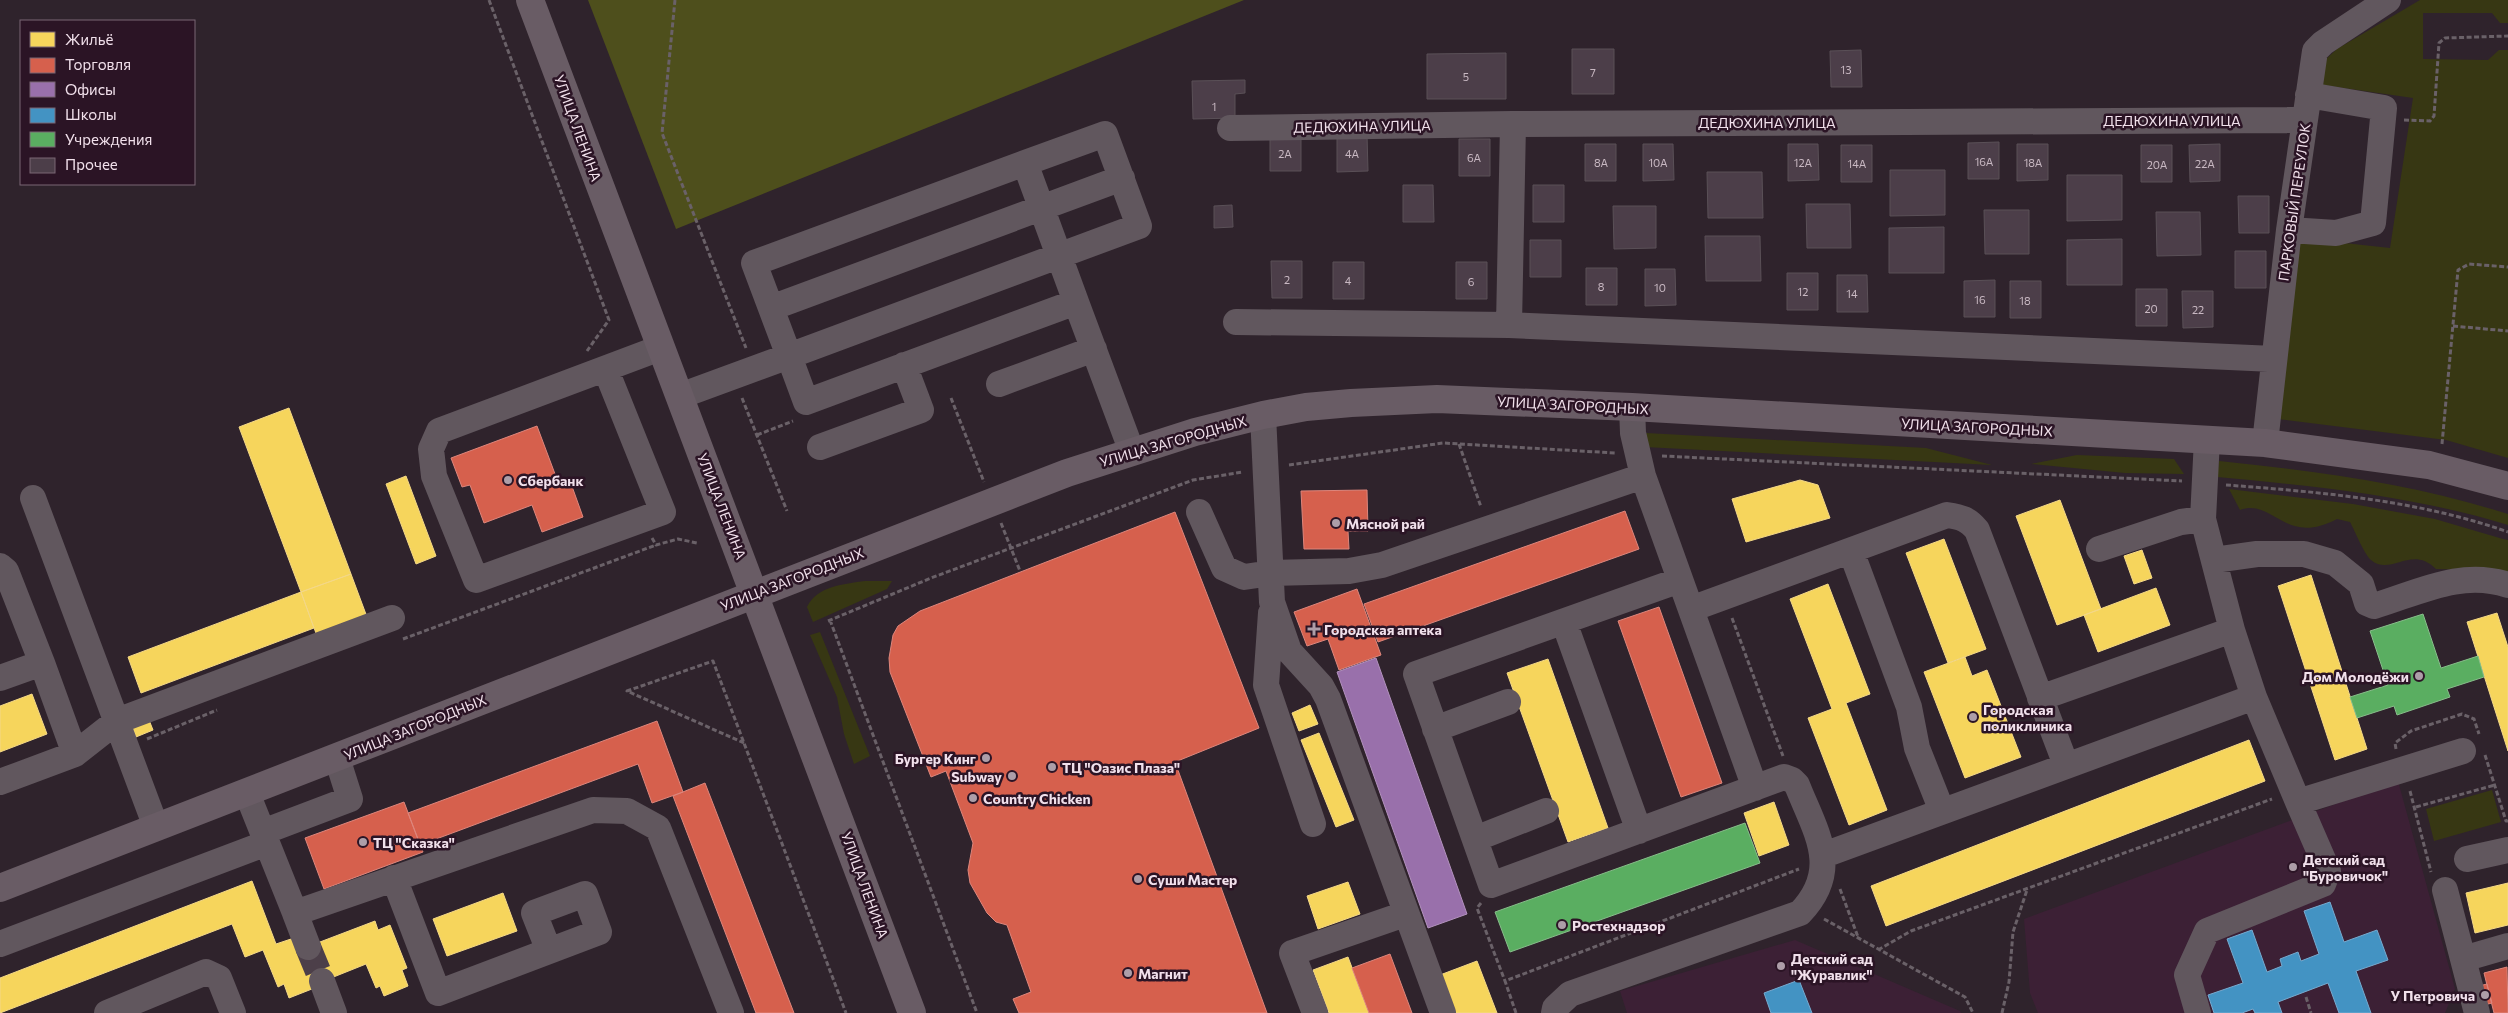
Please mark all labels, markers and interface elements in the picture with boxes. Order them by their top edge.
legend [20,20,195,185]
text: Жильё [65,30,113,48]
text: Торговля [65,55,131,73]
house number: 13 [1841,63,1851,76]
house number: 7 [1590,66,1596,79]
house number: 5 [1463,70,1469,83]
street label: УЛИЦА ЛЕНИНА [551,72,605,184]
text: Офисы [65,80,116,98]
house number: 1 [1212,100,1216,113]
text: Школы [65,105,117,123]
street label: ДЕДЮХИНА УЛИЦА [2103,112,2241,129]
street label: ДЕДЮХИНА УЛИЦА [1698,114,1836,131]
street label: ДЕДЮХИНА УЛИЦА [1293,116,1431,136]
street label: ПАРКОВЫЙ ПЕРЕУЛОК [2274,122,2314,282]
text: Учреждения [65,130,152,148]
house number: 2А [1278,147,1292,160]
house number: 4А [1345,147,1359,160]
house number: 6А [1467,151,1481,164]
text: Прочее [65,155,118,173]
house number: 16А [1975,155,1994,168]
house number: 8А [1594,156,1608,169]
house number: 10А [1648,156,1668,169]
house number: 12А [1794,156,1813,169]
house number: 18А [2024,156,2043,169]
house number: 14А [1848,157,1867,170]
house number: 22А [2195,157,2215,170]
house number: 20А [2147,158,2168,171]
house number: 2 [1284,273,1290,286]
house number: 4 [1345,274,1352,287]
house number: 6 [1468,275,1475,288]
house number: 8 [1598,280,1605,293]
house number: 10 [1654,281,1666,294]
house number: 12 [1798,285,1808,298]
house number: 14 [1846,287,1858,300]
house number: 16 [1974,293,1986,306]
house number: 18 [2019,294,2031,307]
house number: 20 [2144,302,2158,315]
house number: 22 [2192,303,2204,316]
street label: УЛИЦА ЗАГОРОДНЫХ [1497,393,1649,417]
street label: УЛИЦА ЗАГОРОДНЫХ [1097,412,1249,470]
street label: УЛИЦА ЗАГОРОДНЫХ [1901,415,2053,439]
street label: УЛИЦА ЛЕНИНА [694,451,750,562]
place label: Сбербанк [518,472,583,489]
marker: Сбербанк [502,474,514,486]
place label: Мясной рай [1346,515,1425,532]
marker: Мясной рай [1330,517,1342,529]
street label: УЛИЦА ЗАГОРОДНЫХ [718,544,866,614]
place label: Городская аптека [1324,621,1442,638]
marker: Городская аптека [1308,623,1320,635]
place label: Дом Молодёжи [2302,668,2409,685]
marker: Дом Молодёжи [2413,670,2425,682]
street label: УЛИЦА ЗАГОРОДНЫХ [341,691,489,763]
place label: Городская поликлиника [1983,701,2072,734]
marker: Городская поликлиника [1967,711,1979,723]
place label: Бургер Кинг [895,750,976,767]
marker: Бургер Кинг [980,752,992,764]
place label: ТЦ "Оазис Плаза" [1062,759,1180,776]
marker: ТЦ "Оазис Плаза" [1046,761,1058,773]
place label: Subway [951,768,1002,785]
marker: Subway [1006,770,1018,782]
place label: Country Chicken [983,790,1091,807]
marker: Country Chicken [967,792,979,804]
street label: УЛИЦА ЛЕНИНА [838,829,892,941]
place label: ТЦ "Сказка" [373,834,455,851]
marker: ТЦ "Сказка" [357,836,369,848]
place label: Детский сад "Буровичок" [2303,851,2388,884]
marker: Детский сад "Буровичок" [2287,861,2299,873]
place label: Суши Мастер [1148,871,1237,888]
marker: Суши Мастер [1132,873,1144,885]
place label: Ростехнадзор [1572,917,1666,934]
marker: Ростехнадзор [1556,919,1568,931]
place label: Детский сад "Журавлик" [1791,950,1873,983]
marker: Детский сад "Журавлик" [1775,960,1787,972]
place label: Магнит [1138,965,1188,982]
marker: Магнит [1122,967,1134,979]
place label: У Петровича [2391,987,2475,1004]
marker: У Петровича [2479,989,2491,1001]

